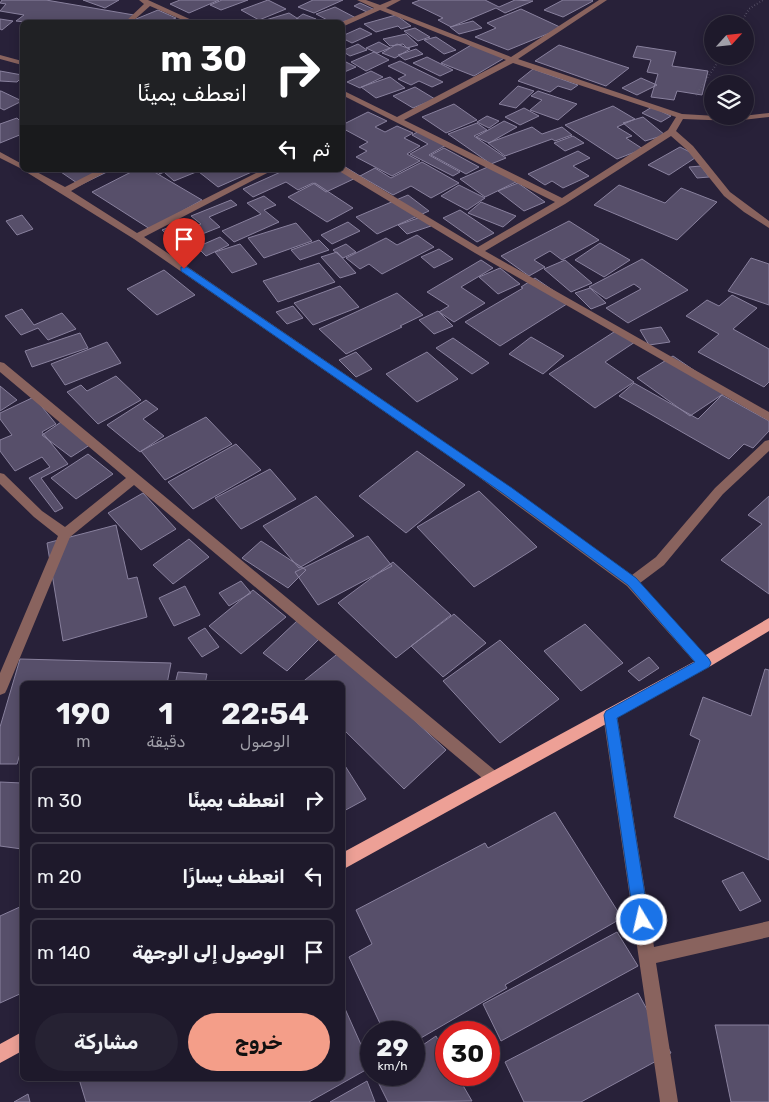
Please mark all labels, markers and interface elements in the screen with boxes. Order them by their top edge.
north arrow [704,15,754,65]
map controls [704,15,754,125]
text: 30 m [161,38,247,80]
icon: right [265,40,330,105]
button: layers [704,75,754,125]
text: انعطف يمينًا [137,80,247,107]
icon: left [274,135,302,163]
text: ثم [312,138,330,161]
pin [163,218,205,269]
icon: arrive [170,225,198,253]
text: 190 [56,696,111,732]
text: 1 [158,696,173,732]
text: 22:54 [221,696,309,732]
text: m [76,732,90,751]
text: دقيقة [147,732,185,751]
text: الوصول [240,732,290,751]
icon: right [300,786,328,814]
text: 30 m [37,789,82,812]
text: انعطف يمينًا [188,789,285,812]
icon: left [300,862,328,890]
text: 20 m [37,865,82,888]
text: انعطف يسارًا [182,865,285,888]
position arrow [615,893,667,945]
icon: arrive [300,938,328,966]
text: 140 m [37,941,91,964]
text: الوصول إلى الوجهة [132,941,285,964]
button: مشاركة [35,1013,178,1071]
button: خروج [188,1013,330,1071]
speed limit sign: 30 [435,1021,500,1086]
text: 29 [376,1033,409,1062]
text: km/h [378,1059,407,1073]

